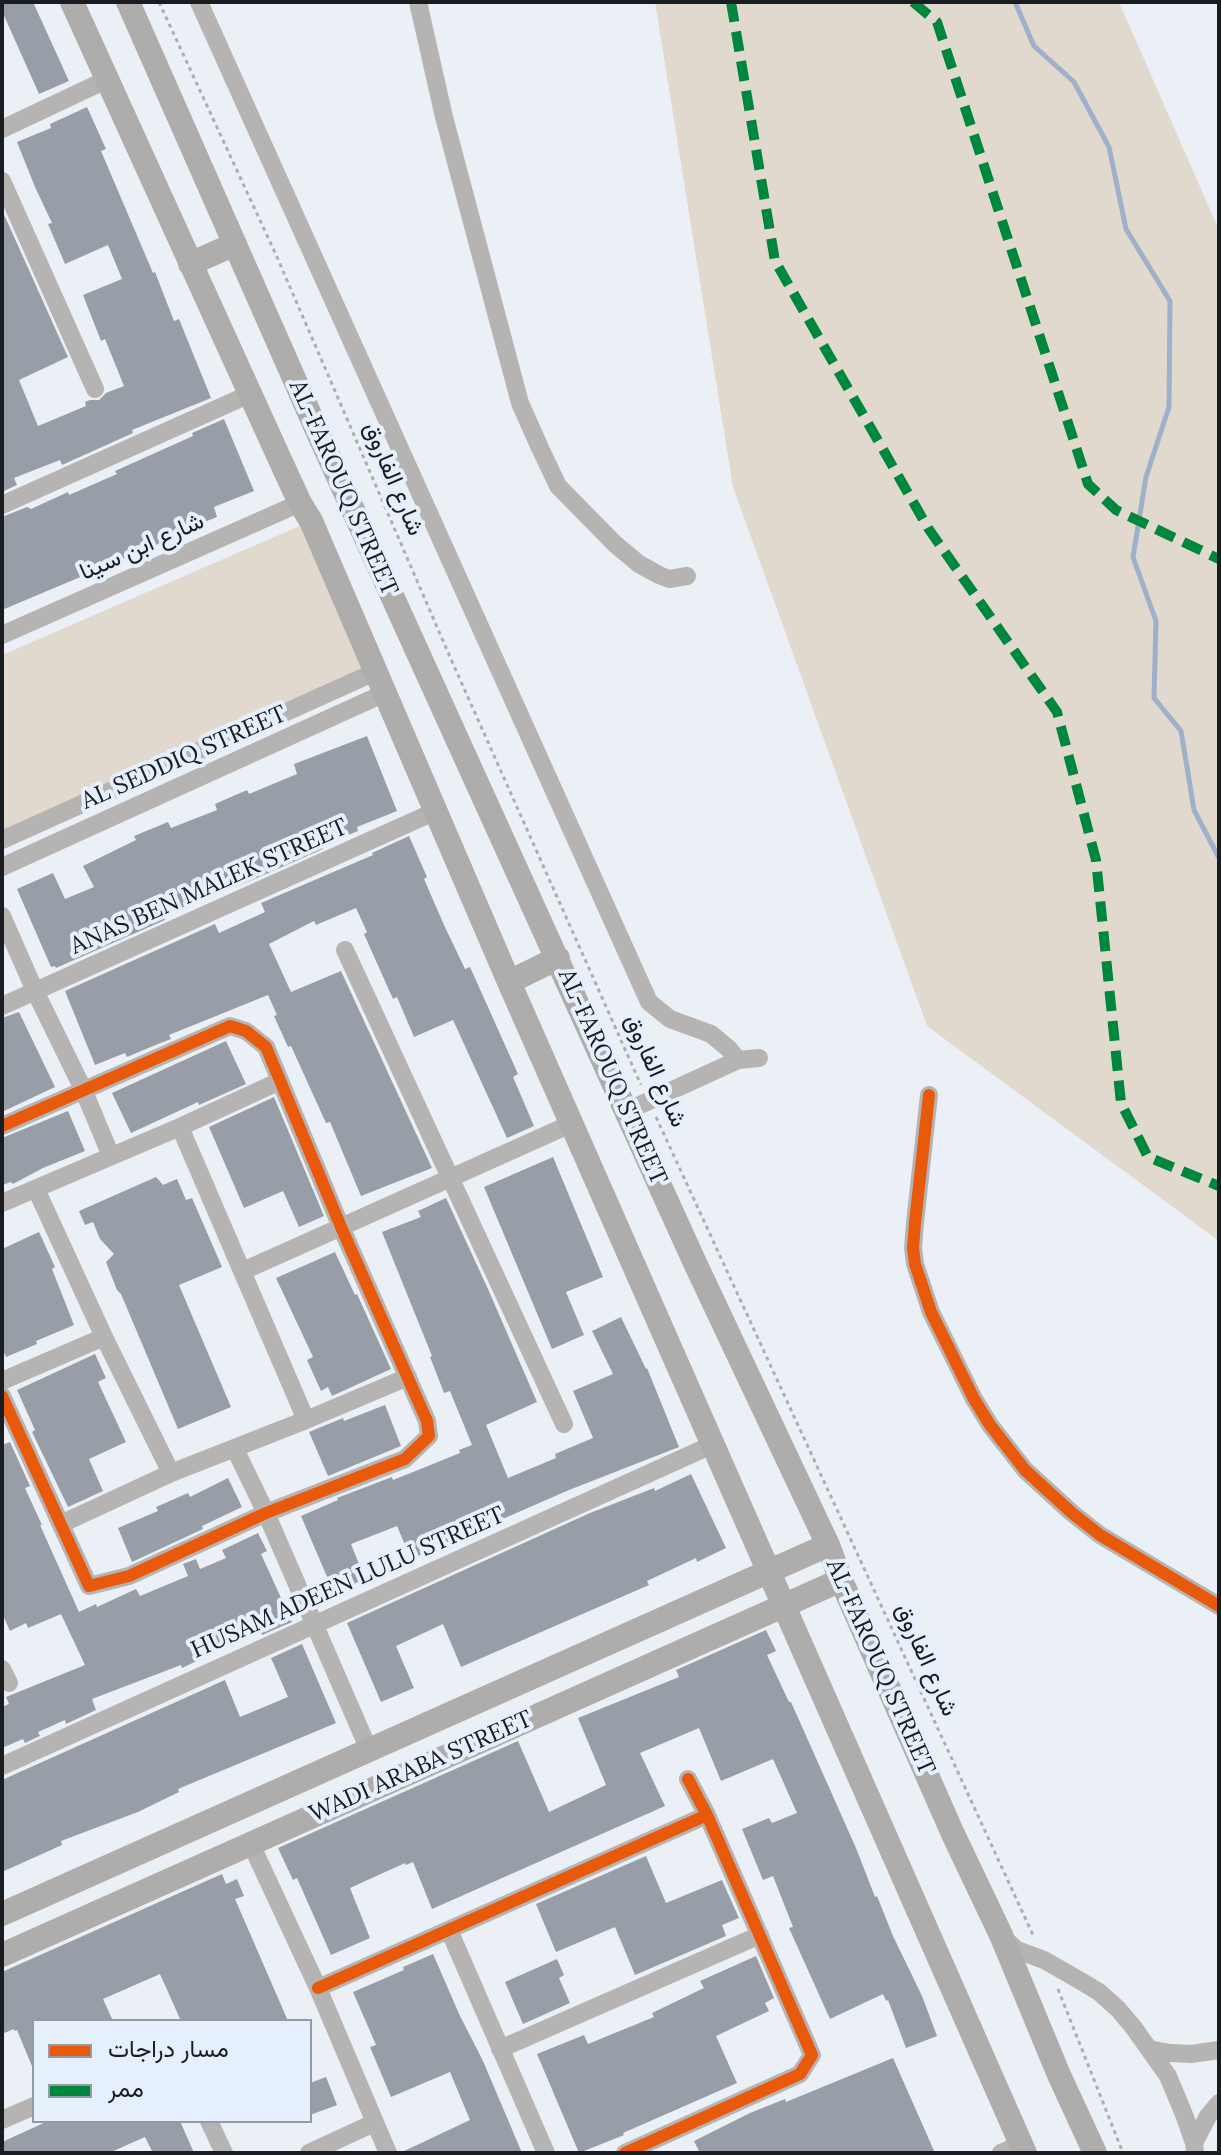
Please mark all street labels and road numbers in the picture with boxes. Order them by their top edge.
street label: AL-FAROUQ STREET [282,376,404,600]
street label: شارع الفاروق [356,418,430,540]
street label: شارع ابن سينا [75,507,209,587]
street label: AL SEDDIQ STREET [77,700,291,816]
street label: ANAS BEN MALEK STREET [66,813,352,961]
street label: AL-FAROUQ STREET [551,965,673,1189]
street label: شارع الفاروق [617,1010,693,1132]
street label: HUSAM ADEEN LULU STREET [187,1501,509,1665]
street label: AL-FAROUQ STREET [819,1555,941,1779]
street label: شارع الفاروق [888,1599,964,1721]
street label: WADI ARABA STREET [305,1705,537,1829]

